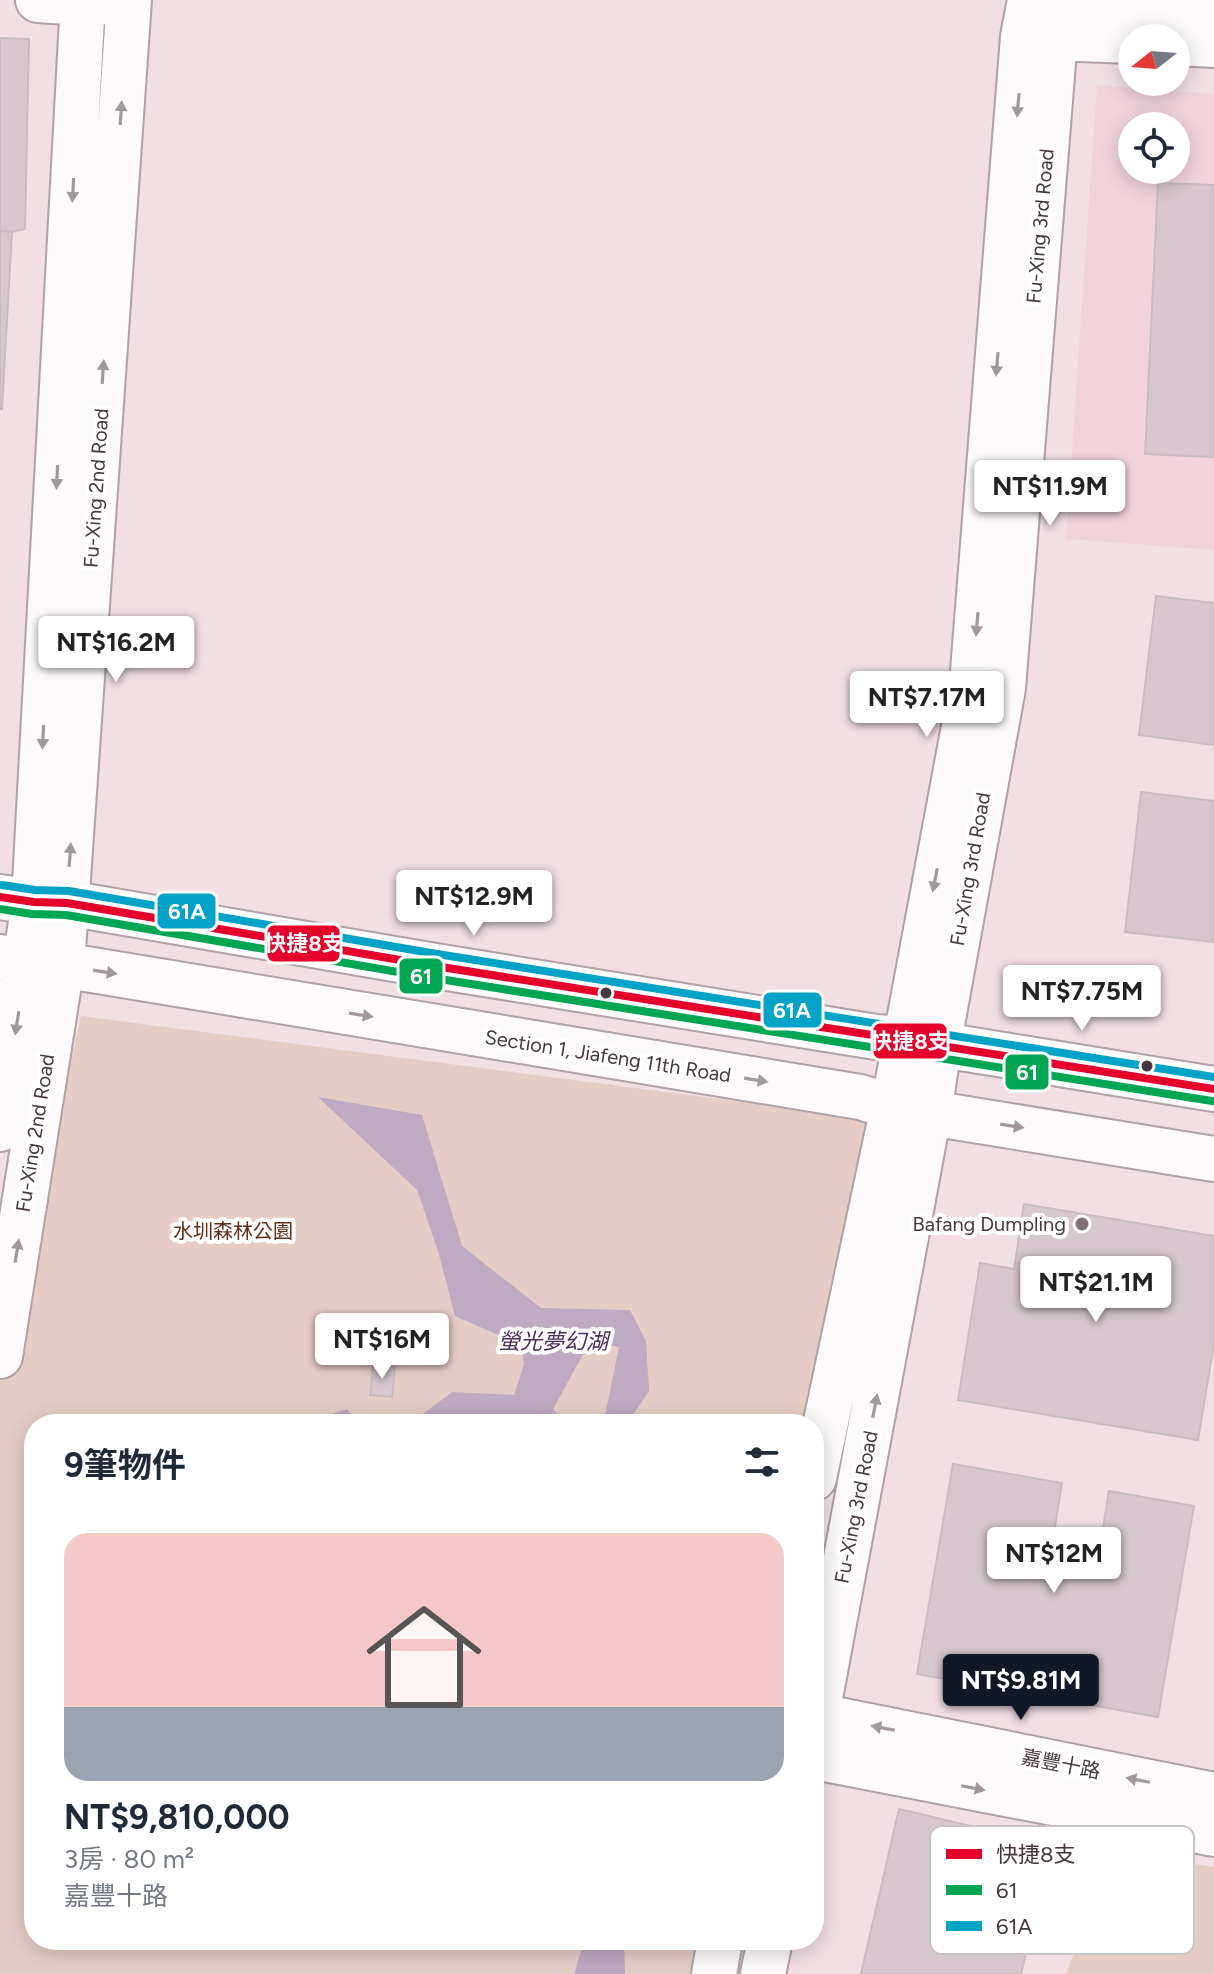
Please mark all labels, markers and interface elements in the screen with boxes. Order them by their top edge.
north arrow [1118,24,1190,96]
map controls [1118,24,1190,184]
one-way arrow [1011,93,1024,118]
one-way arrow [115,100,128,125]
button: locate [1118,112,1190,184]
street label: Fu-Xing 3rd Road [1021,148,1059,304]
one-way arrow [66,178,79,203]
one-way arrow [990,352,1003,377]
one-way arrow [97,359,110,384]
street label: Fu-Xing 2nd Road [78,407,114,569]
pin: NT$11.9M [967,460,1133,528]
one-way arrow [50,465,63,490]
text: NT$11.9M [992,470,1108,502]
one-way arrow [970,611,983,636]
pin: NT$16.2M [33,616,199,684]
text: NT$16.2M [56,626,176,658]
pin: NT$7.17M [844,671,1010,739]
text: NT$7.17M [868,681,986,713]
one-way arrow [36,725,49,750]
street label: Fu-Xing 3rd Road [945,790,995,948]
one-way arrow [64,842,77,867]
one-way arrow [928,868,941,893]
pin: NT$12.9M [391,870,557,938]
text: NT$12.9M [414,880,534,912]
line badge: 61A [156,892,217,930]
text: 61A [168,898,206,925]
line badge: 快捷8支 [266,924,341,963]
text: 快捷8支 [264,930,344,957]
line badge: 61 [398,957,444,995]
text: 61 [410,963,432,990]
pin: NT$7.75M [999,965,1165,1033]
one-way arrow [93,967,118,979]
text: NT$7.75M [1021,975,1143,1007]
unlabelled marker [598,985,614,1001]
line badge: 61A [762,991,823,1029]
text: 61A [773,997,811,1024]
one-way arrow [349,1009,374,1021]
one-way arrow [10,1011,23,1036]
line badge: 快捷8支 [872,1022,948,1060]
street label: Section 1, Jiafeng 11th Road [483,1025,733,1087]
text: 快捷8支 [870,1028,950,1055]
street label: Fu-Xing 2nd Road [11,1052,59,1214]
line badge: 61 [1004,1053,1050,1091]
unlabelled marker [1139,1058,1155,1074]
text: 61 [1016,1059,1038,1086]
one-way arrow [744,1074,769,1087]
one-way arrow [1000,1120,1025,1133]
place label: Bafang Dumpling [913,1212,1066,1236]
marker: Bafang Dumpling [1073,1215,1091,1233]
park label: 水圳森林公園 [173,1219,293,1243]
one-way arrow [11,1239,23,1264]
pin: NT$21.1M [1013,1256,1179,1324]
text: NT$21.1M [1038,1266,1154,1298]
pin: NT$16M [317,1313,447,1381]
text: NT$16M [333,1323,431,1355]
water label: 螢光夢幻湖 [498,1328,611,1355]
one-way arrow [869,1393,881,1418]
street label: Fu-Xing 3rd Road [829,1429,883,1585]
icon: filters [740,1440,784,1484]
text: 9筆物件 [64,1445,186,1486]
pin: NT$12M [989,1527,1119,1595]
text: NT$12M [1005,1537,1103,1569]
icon: home [352,1585,496,1729]
pin: NT$9.81M [938,1654,1104,1722]
text: NT$9.81M [961,1664,1081,1696]
one-way arrow [870,1722,895,1734]
street label: 嘉豐十路 [1019,1745,1103,1783]
one-way arrow [1125,1773,1150,1785]
one-way arrow [961,1782,986,1795]
text: NT$9,810,000 [64,1797,289,1838]
legend [930,1826,1194,1954]
text: 快捷8支 [996,1841,1076,1868]
text: 3房 · 80 m² [64,1843,194,1875]
text: 61 [996,1877,1018,1904]
text: 嘉豐十路 [64,1880,168,1912]
text: 61A [996,1913,1033,1940]

